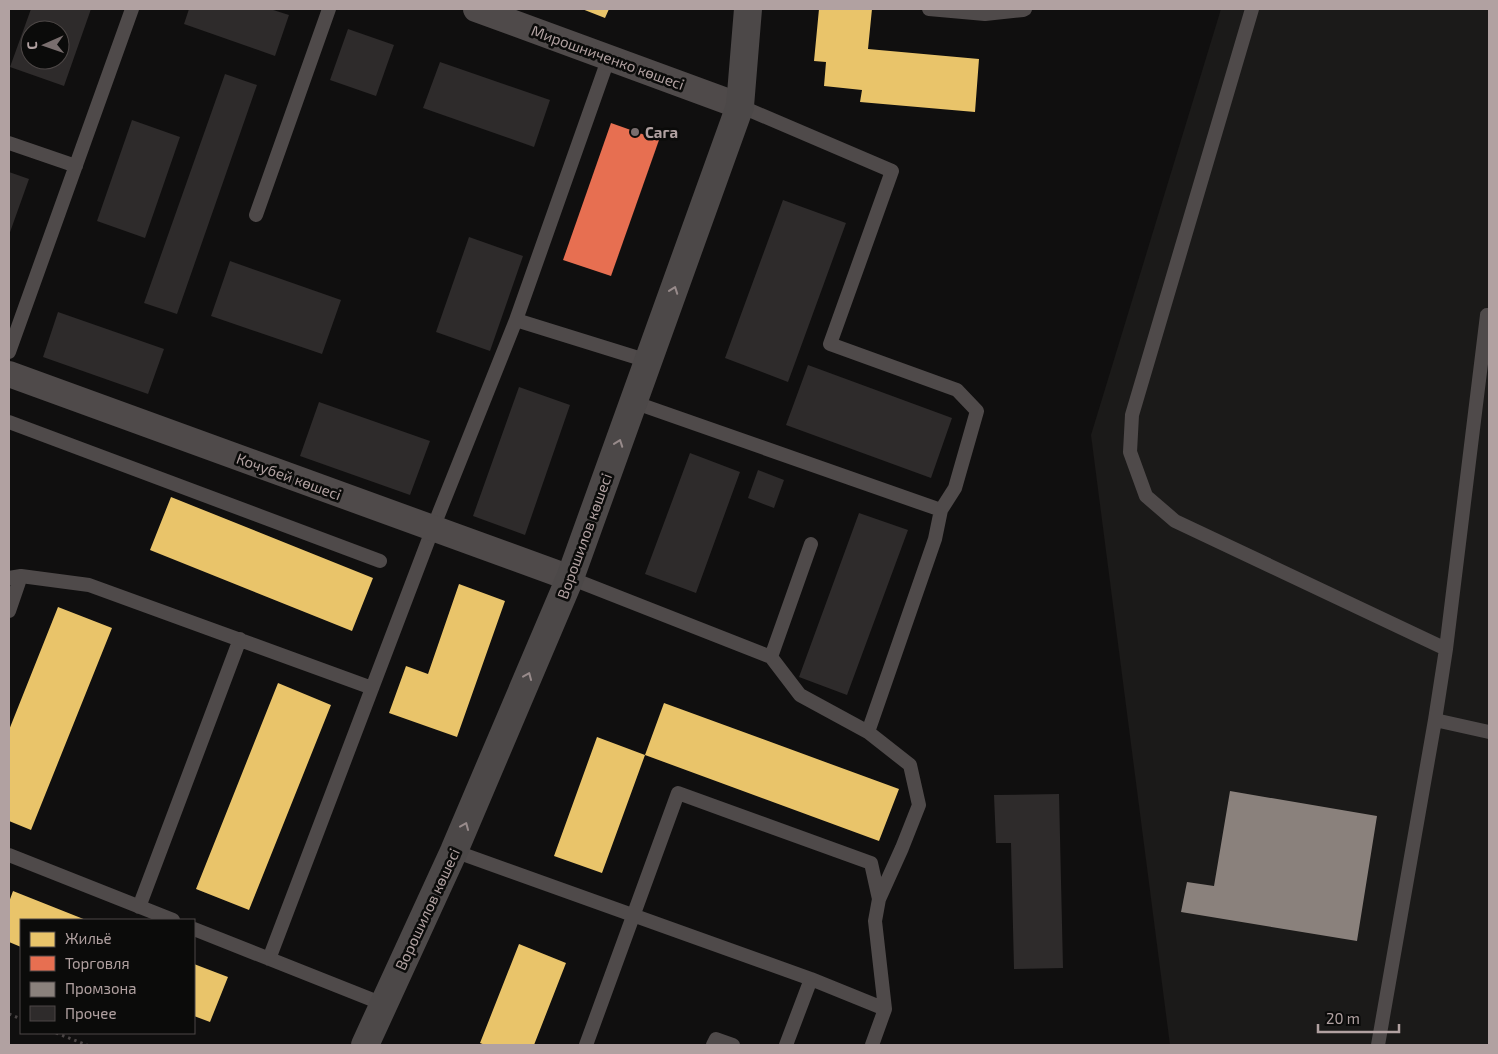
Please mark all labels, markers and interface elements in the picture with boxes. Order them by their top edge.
north arrow [20,20,70,70]
street label: Мирошниченко көшесі [529,21,687,93]
text: С [23,41,40,50]
place label: Сага [645,123,678,141]
marker: Сага [629,126,641,138]
one-way arrow [668,286,678,295]
one-way arrow [613,439,623,448]
street label: Кочубей көшесі [234,449,344,504]
street label: Ворошилов көшесі [553,471,615,601]
one-way arrow [522,672,533,681]
one-way arrow [458,822,469,831]
street label: Ворошилов көшесі [391,845,463,973]
legend [20,919,195,1034]
text: Жильё [65,929,112,947]
text: Торговля [65,954,130,972]
text: Промзона [65,979,137,997]
scale bar [1318,1002,1399,1034]
text: Прочее [65,1004,117,1022]
text: 20 m [1326,1009,1360,1027]

